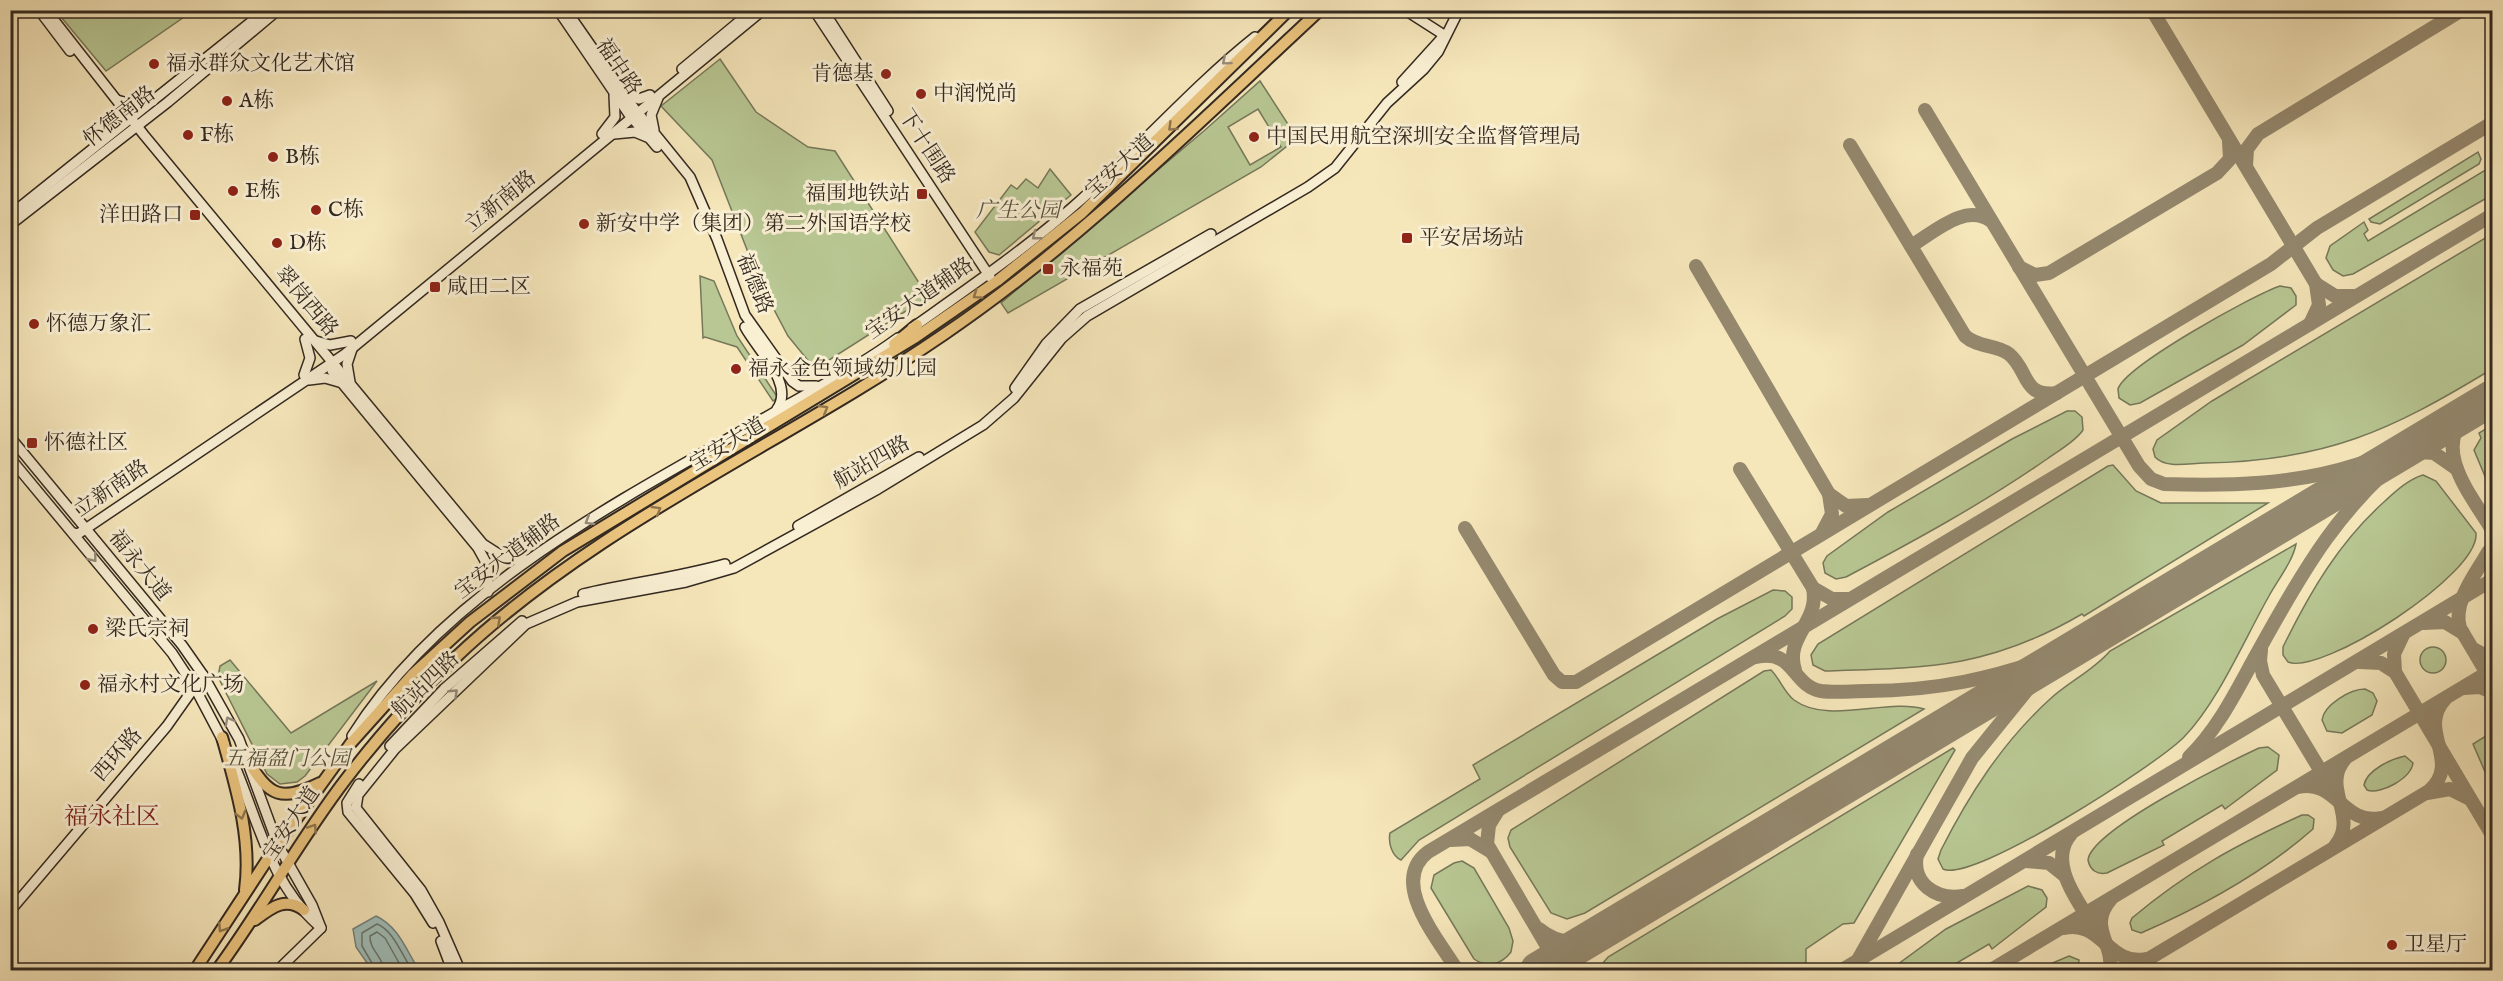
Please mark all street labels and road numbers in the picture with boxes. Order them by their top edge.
street label: 福中路 [589,33,647,101]
street label: 怀德南路 [79,81,161,153]
street label: 下十围路 [892,104,960,190]
street label: 宝安大道 [1080,129,1160,205]
street label: 立新南路 [460,165,542,239]
street label: 福德路 [730,250,778,318]
street label: 宝安大道辅路 [861,252,979,346]
street label: 翠岗西路 [269,261,343,343]
street label: 宝安大道 [685,412,771,478]
street label: 航站四路 [829,430,915,496]
street label: 立新南路 [70,454,154,524]
street label: 宝安大道辅路 [450,508,566,606]
street label: 福永大道 [102,525,176,607]
street label: 航站四路 [386,646,466,724]
street label: 西环路 [87,722,149,788]
street label: 宝安大道 [257,782,327,866]

